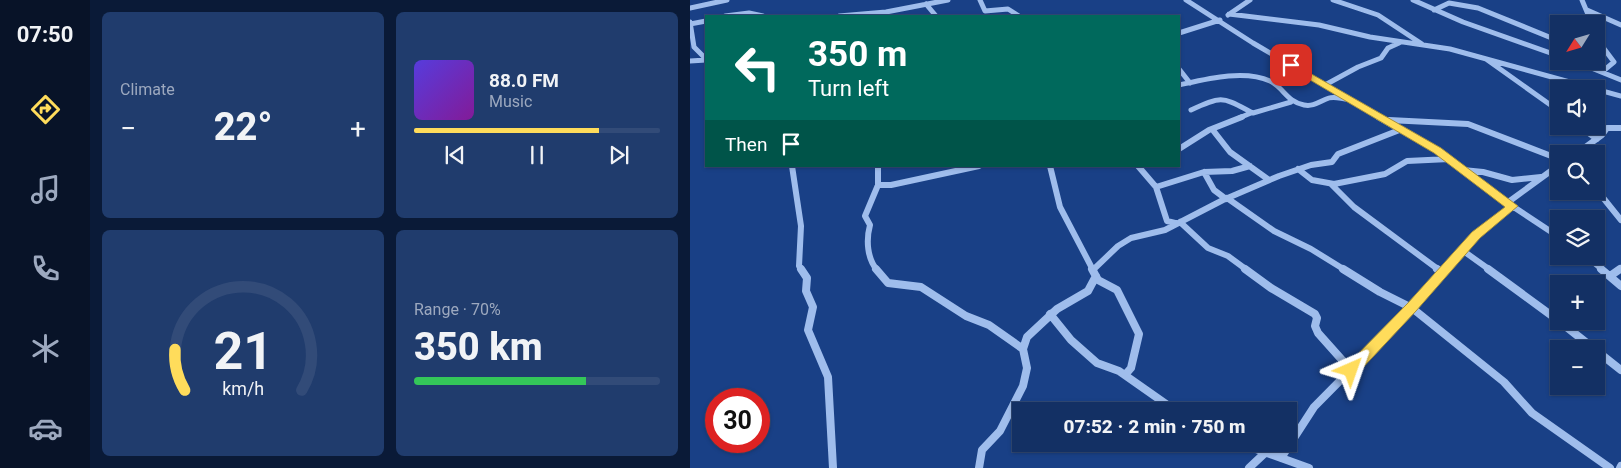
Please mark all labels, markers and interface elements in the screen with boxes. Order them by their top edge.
north arrow [1550,15,1605,70]
map controls [1550,15,1605,395]
text: 07:50 [17,22,73,47]
text: 350 m [808,34,907,75]
icon: left [725,35,790,100]
pin [1270,44,1312,86]
icon: arrive [1277,51,1305,79]
text: 88.0 FM [489,69,559,92]
text: Turn left [808,76,889,101]
text: Climate [120,80,175,99]
button: sound [1550,80,1605,135]
icon: directions [28,92,63,127]
text: Music [489,92,532,111]
text: 22° [214,105,272,149]
text: − [120,112,136,145]
text: + [350,112,366,145]
icon: arrive [777,130,805,158]
text: Then [725,133,767,156]
icon: previous [441,141,469,169]
icon: pause [523,141,551,169]
icon: next [605,141,633,169]
button: search [1550,145,1605,200]
icon: music [28,172,63,207]
button: layers [1550,210,1605,265]
icon: phone [28,251,63,286]
button: + [1550,275,1605,330]
text: Range · 70% [414,300,501,319]
text: 21 [213,321,273,382]
text: 350 km [414,325,543,369]
icon: climate [28,331,63,366]
button: − [1550,340,1605,395]
position arrow [1324,343,1376,395]
text: km/h [222,378,264,399]
speed limit sign: 30 [705,388,770,453]
icon: car [28,411,63,446]
text: 07:52 · 2 min · 750 m [1063,415,1246,438]

